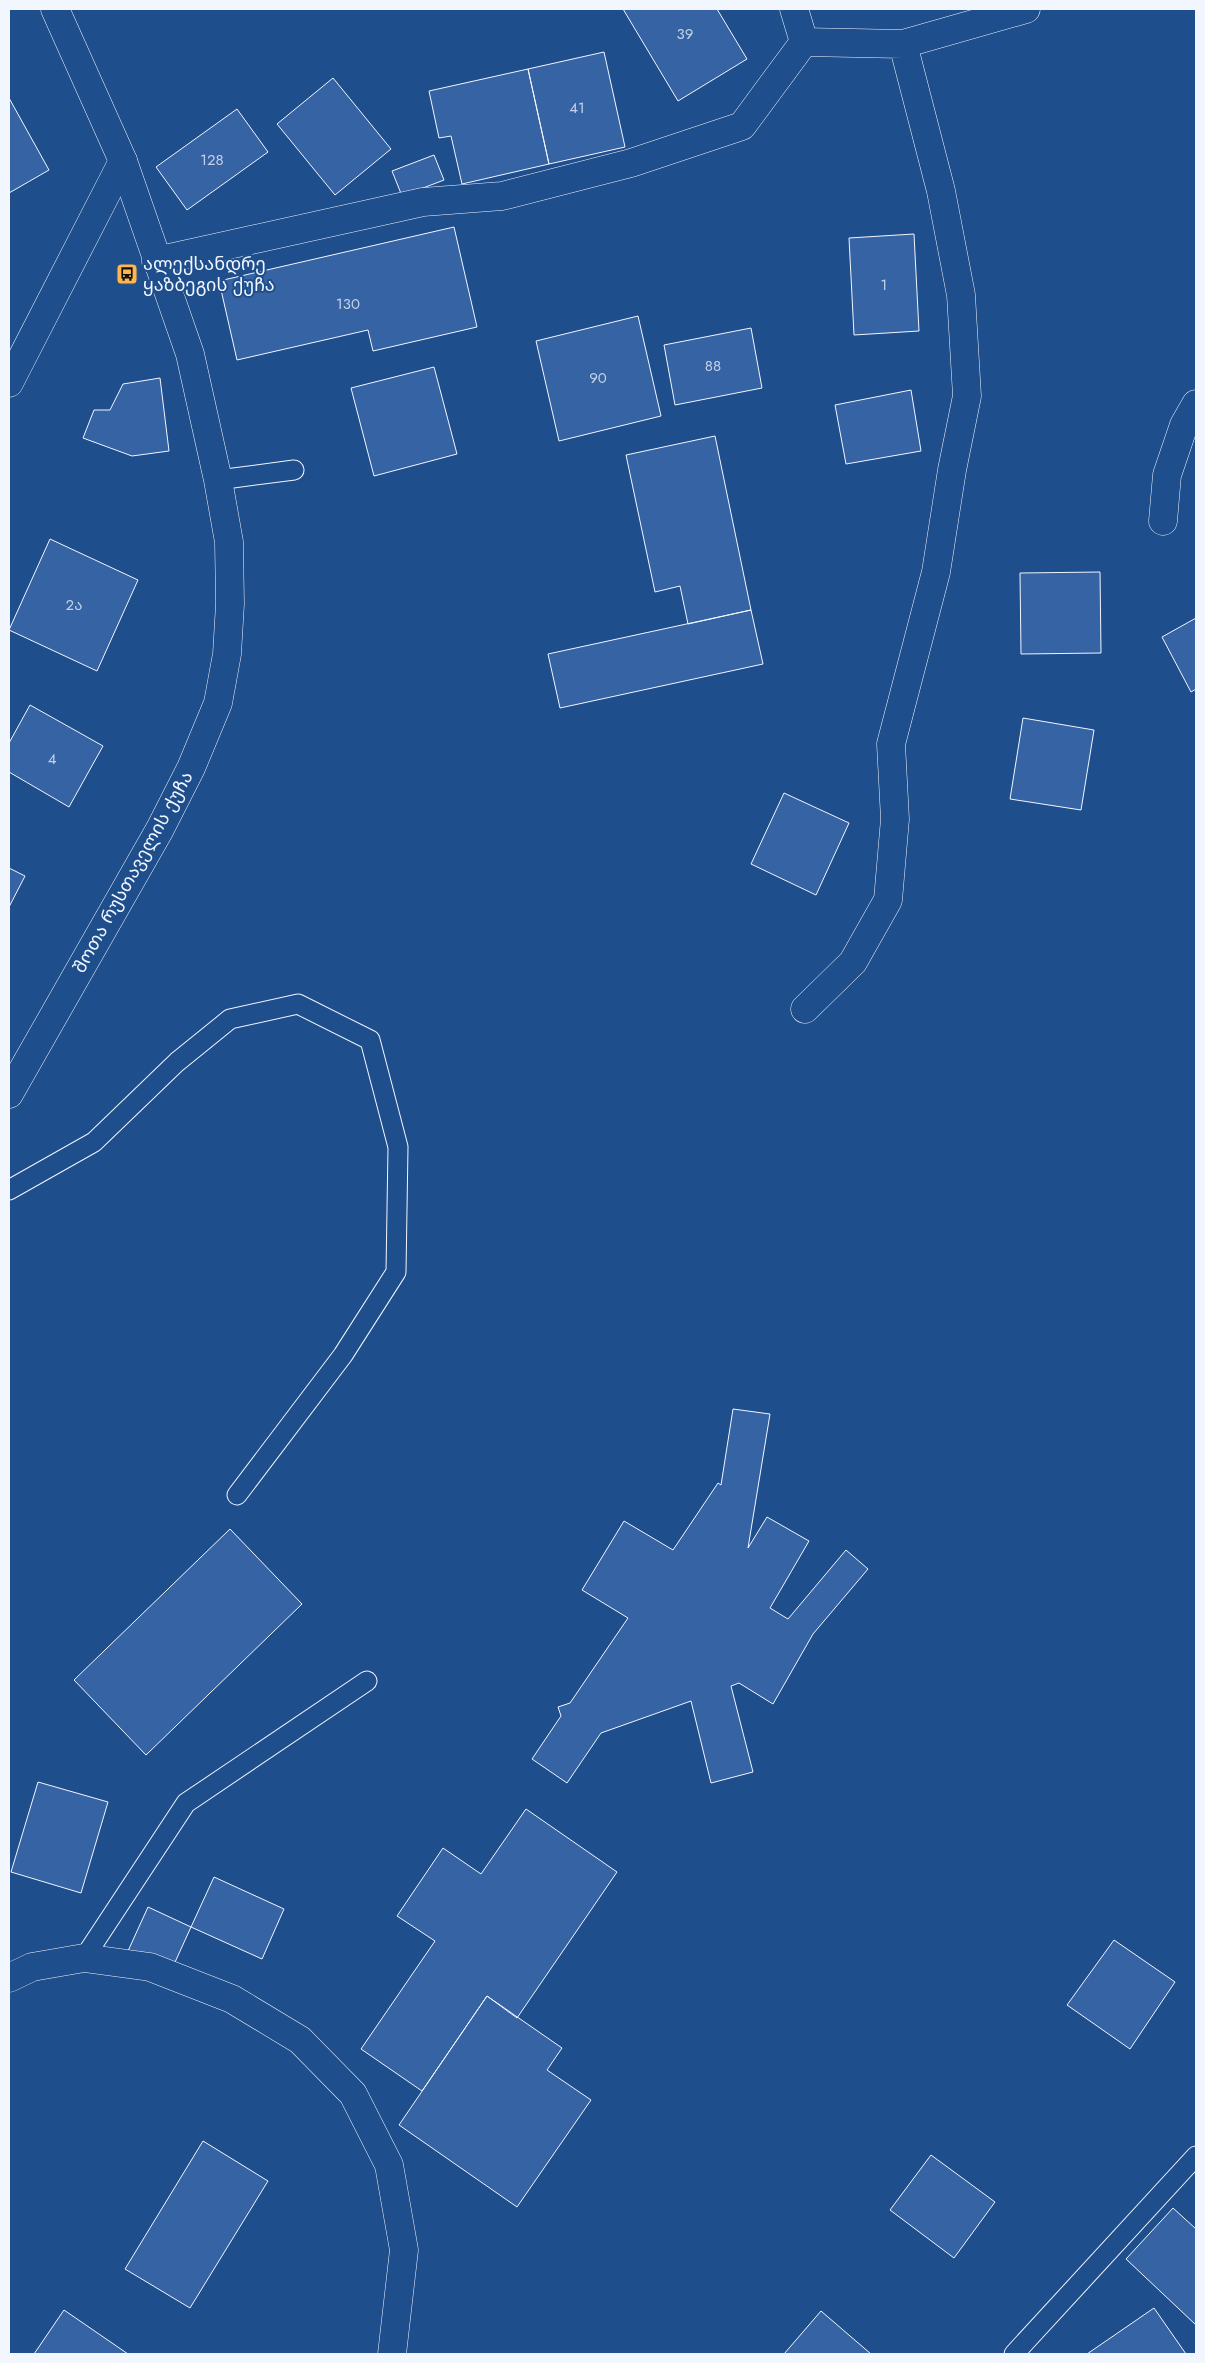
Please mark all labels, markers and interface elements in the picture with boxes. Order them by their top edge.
house number: 39 [677,23,693,45]
house number: 41 [569,97,585,119]
house number: 128 [200,149,224,171]
place label: ალექსანდრე ყაზბეგის ქუჩა [143,251,275,298]
bus stop icon: ალექსანდრე ყაზბეგის ქუჩა [115,262,139,286]
house number: 1 [881,274,887,296]
house number: 130 [336,293,360,315]
house number: 88 [705,355,721,377]
house number: 90 [589,367,607,389]
house number: 2ა [66,594,82,616]
house number: 4 [48,748,57,770]
street label: შოთა რუსთაველის ქუჩა [67,766,199,978]

